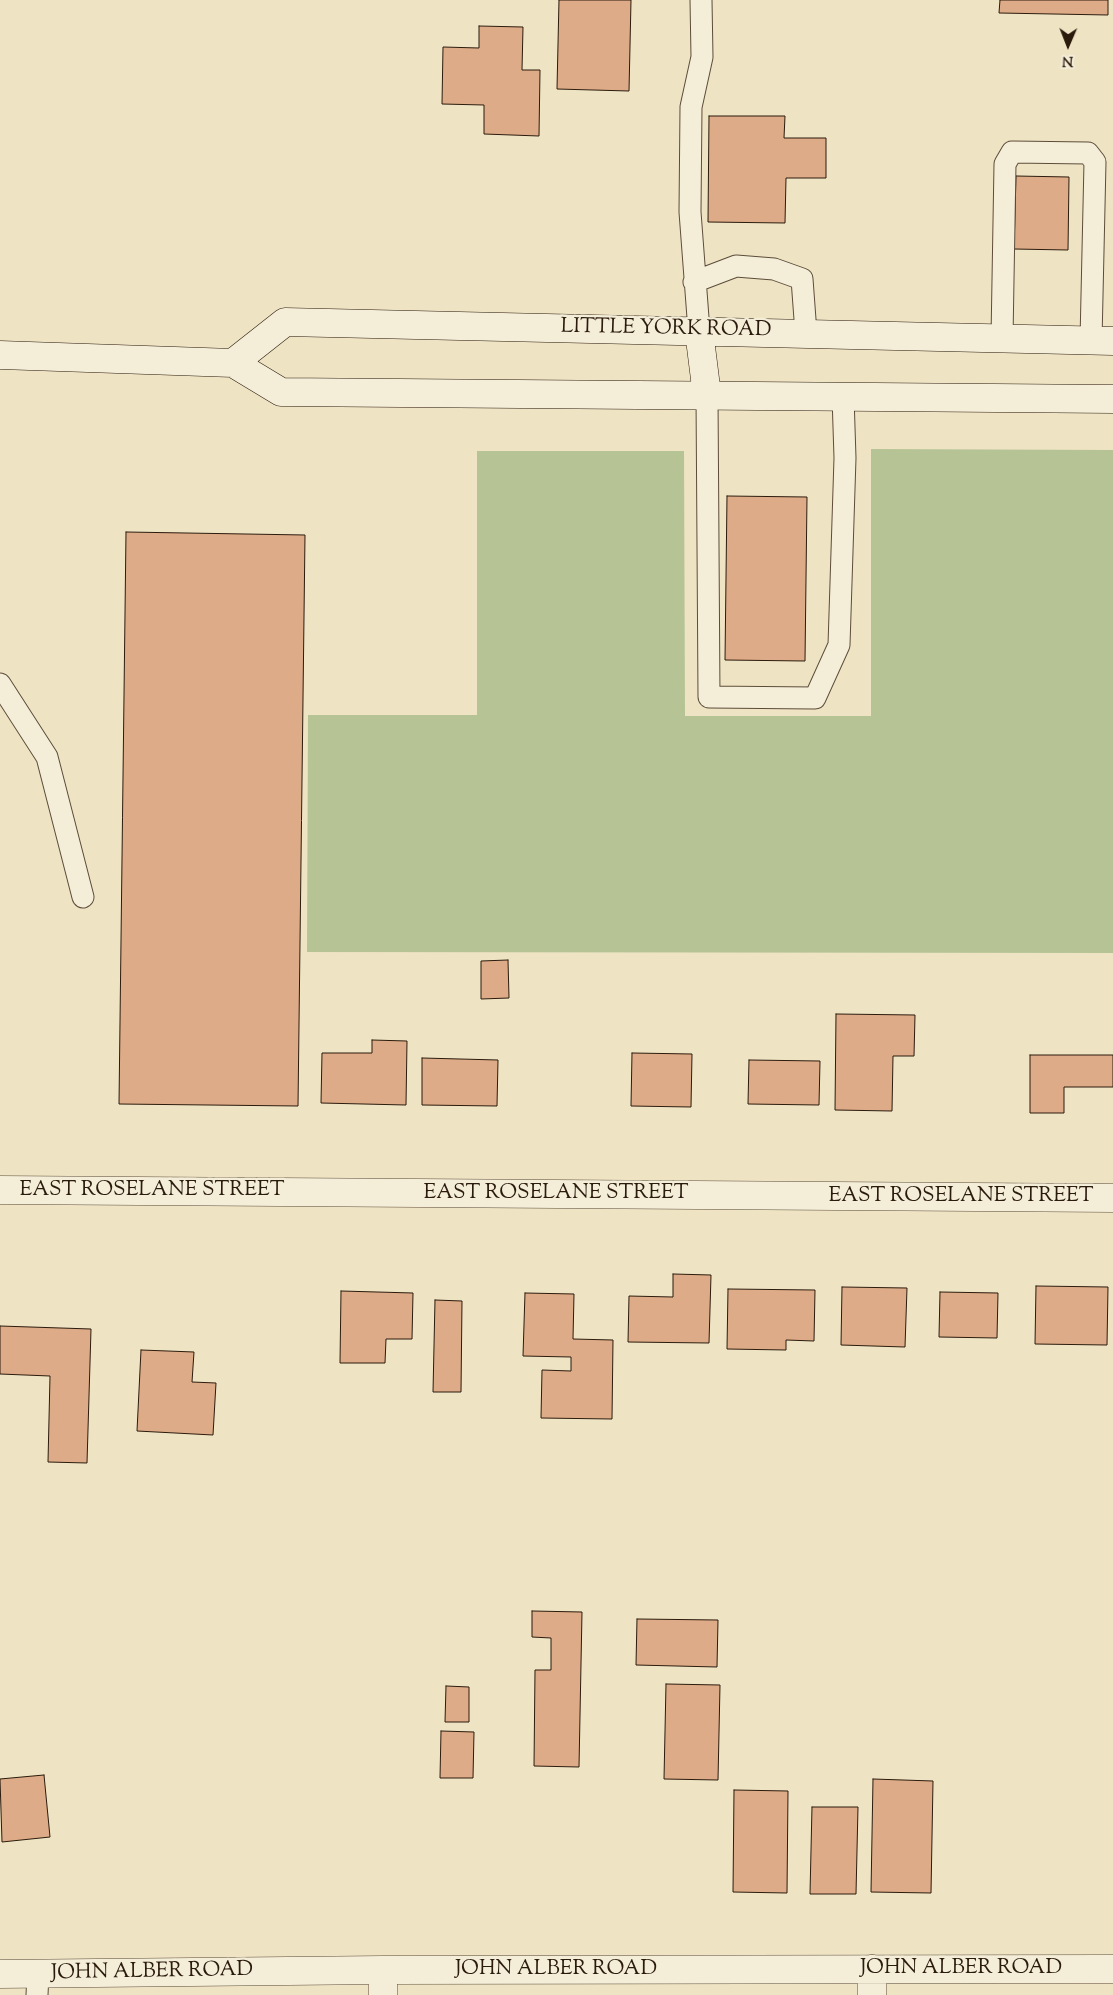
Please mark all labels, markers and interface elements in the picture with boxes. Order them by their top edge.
north arrow [1043,20,1093,70]
text: N [1062,50,1074,70]
street label: LITTLE YORK ROAD [560,316,772,344]
street label: EAST ROSELANE STREET [20,1178,284,1204]
street label: EAST ROSELANE STREET [424,1181,688,1207]
street label: EAST ROSELANE STREET [829,1184,1093,1210]
street label: JOHN ALBER ROAD [860,1956,1062,1982]
street label: JOHN ALBER ROAD [455,1957,657,1983]
street label: JOHN ALBER ROAD [51,1959,253,1987]

